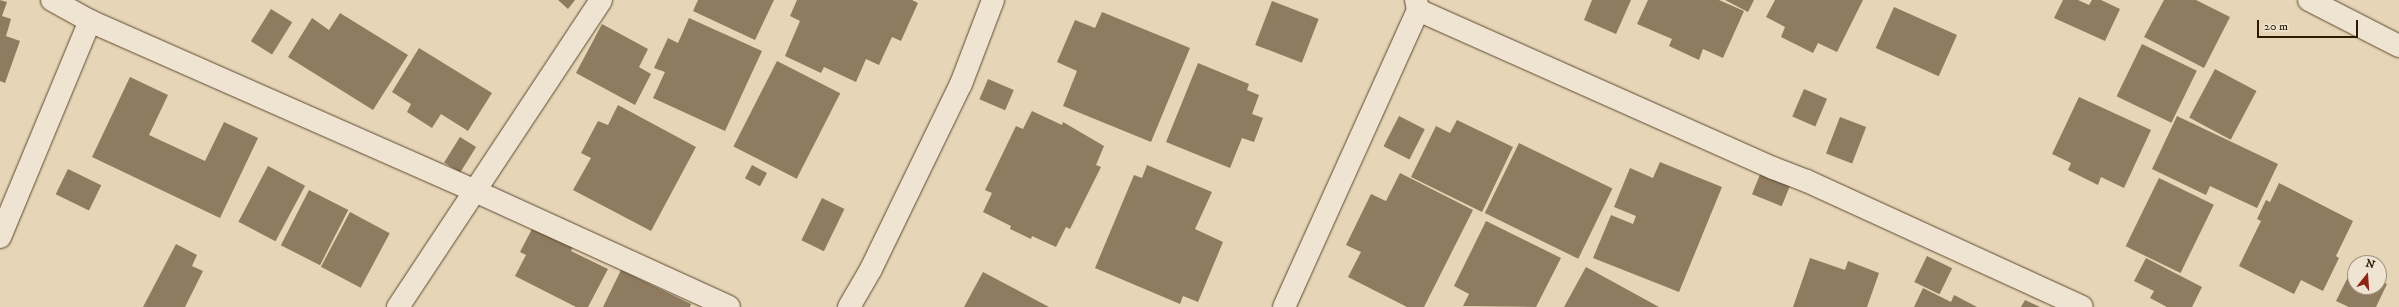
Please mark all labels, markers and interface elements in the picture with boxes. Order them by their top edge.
scale bar [2259,12,2360,38]
text: 20 m [2264,19,2288,34]
north arrow [2347,255,2387,295]
text: N [2364,256,2377,272]

